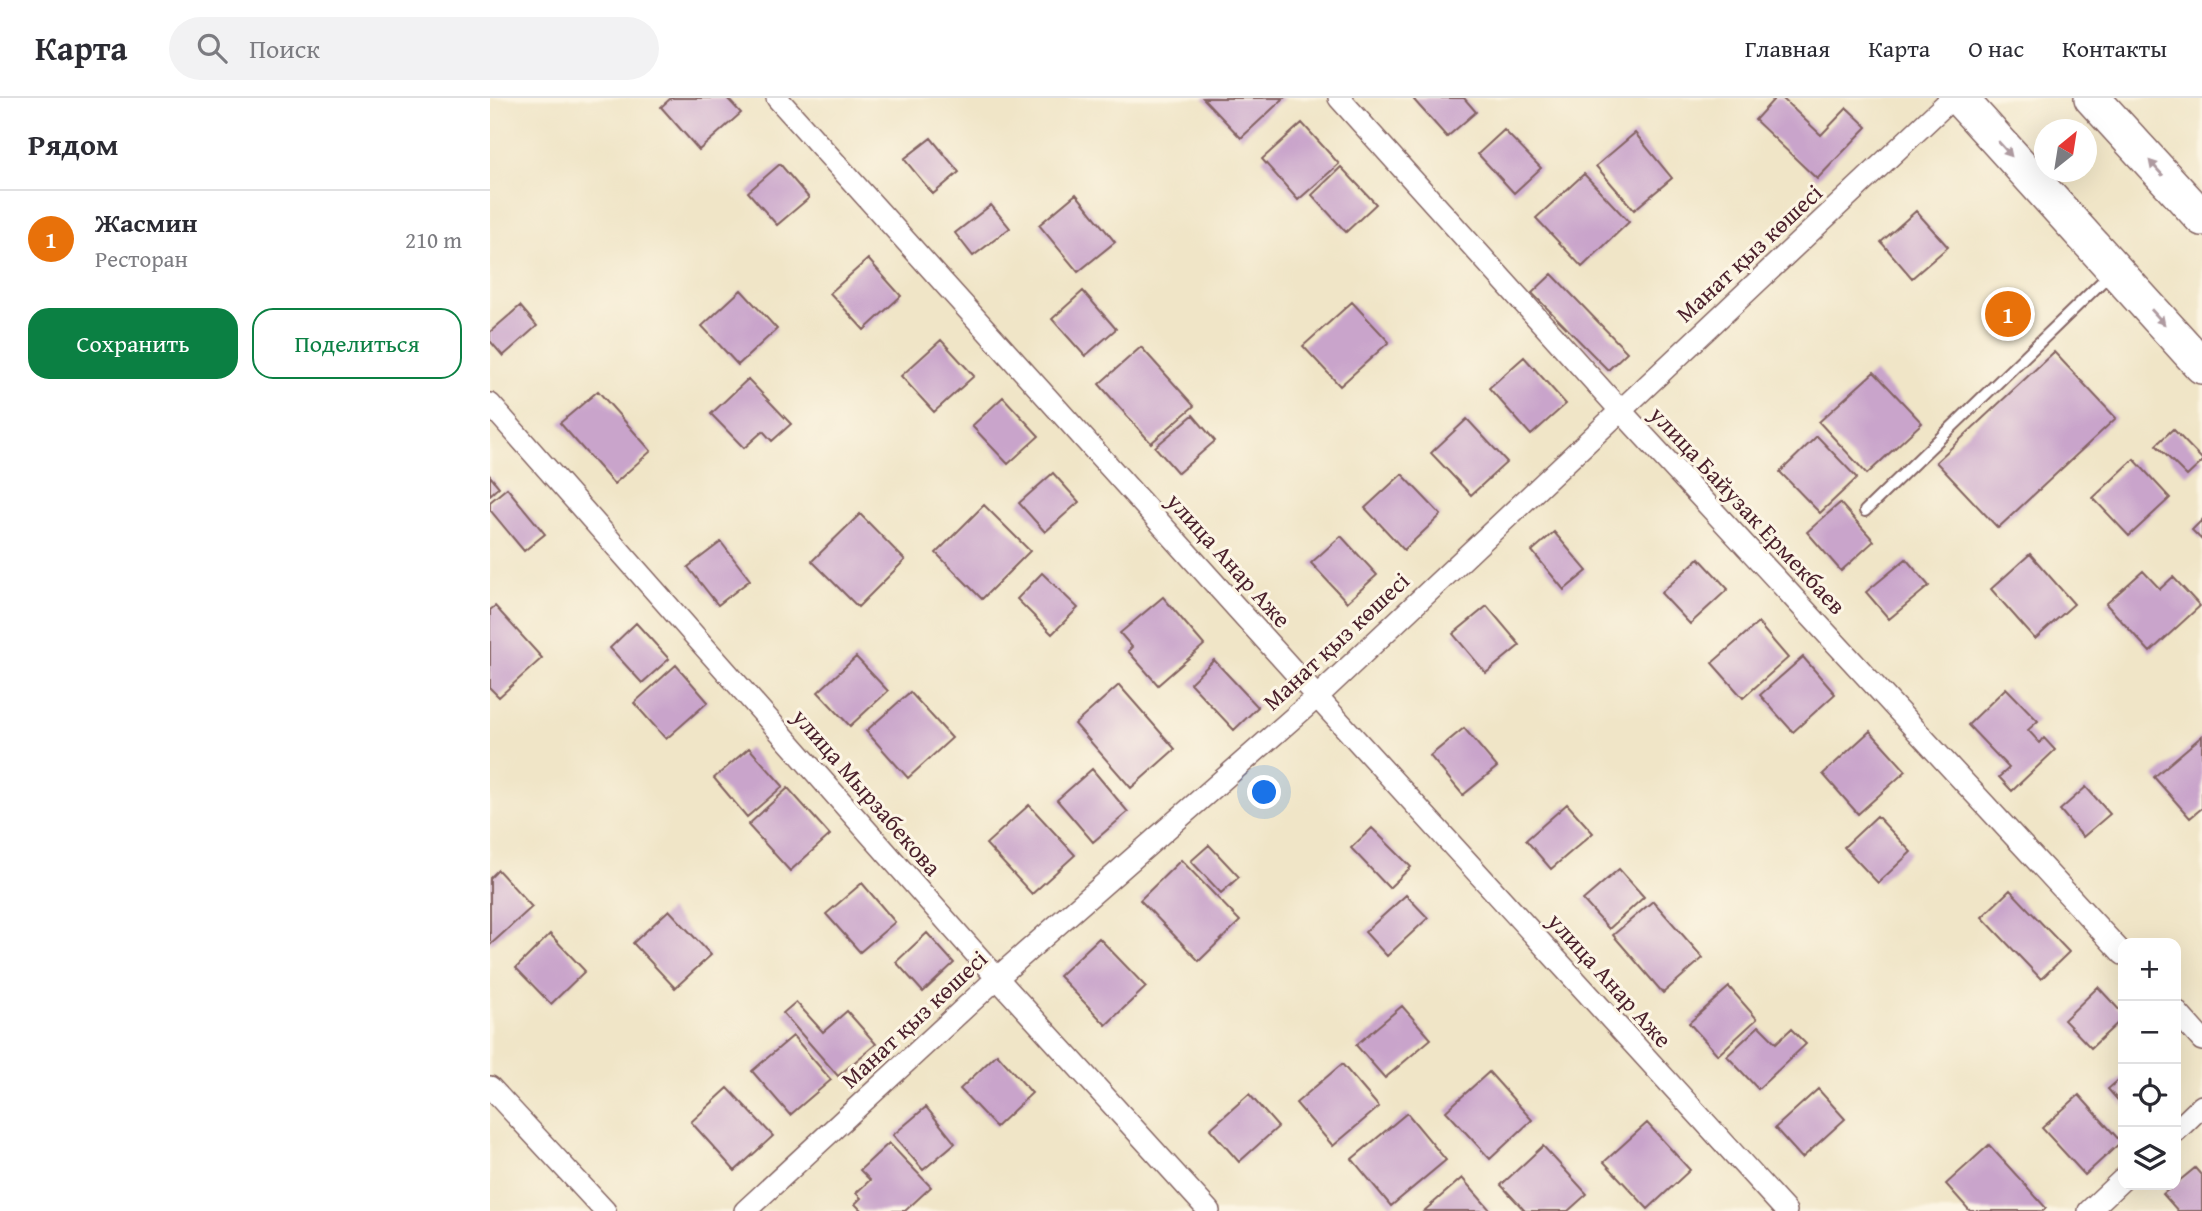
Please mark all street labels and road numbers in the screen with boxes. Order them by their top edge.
street label: Манат қыз көшесі [1668,175,1830,330]
street label: улица Байузак Ермекбаев [1641,397,1854,622]
street label: улица Анар Аже [1158,484,1299,635]
street label: Манат қыз көшесі [1255,563,1417,718]
street label: улица Мырзабекова [784,700,950,884]
street label: улица Анар Аже [1539,904,1680,1055]
street label: Манат қыз көшесі [833,941,995,1096]

